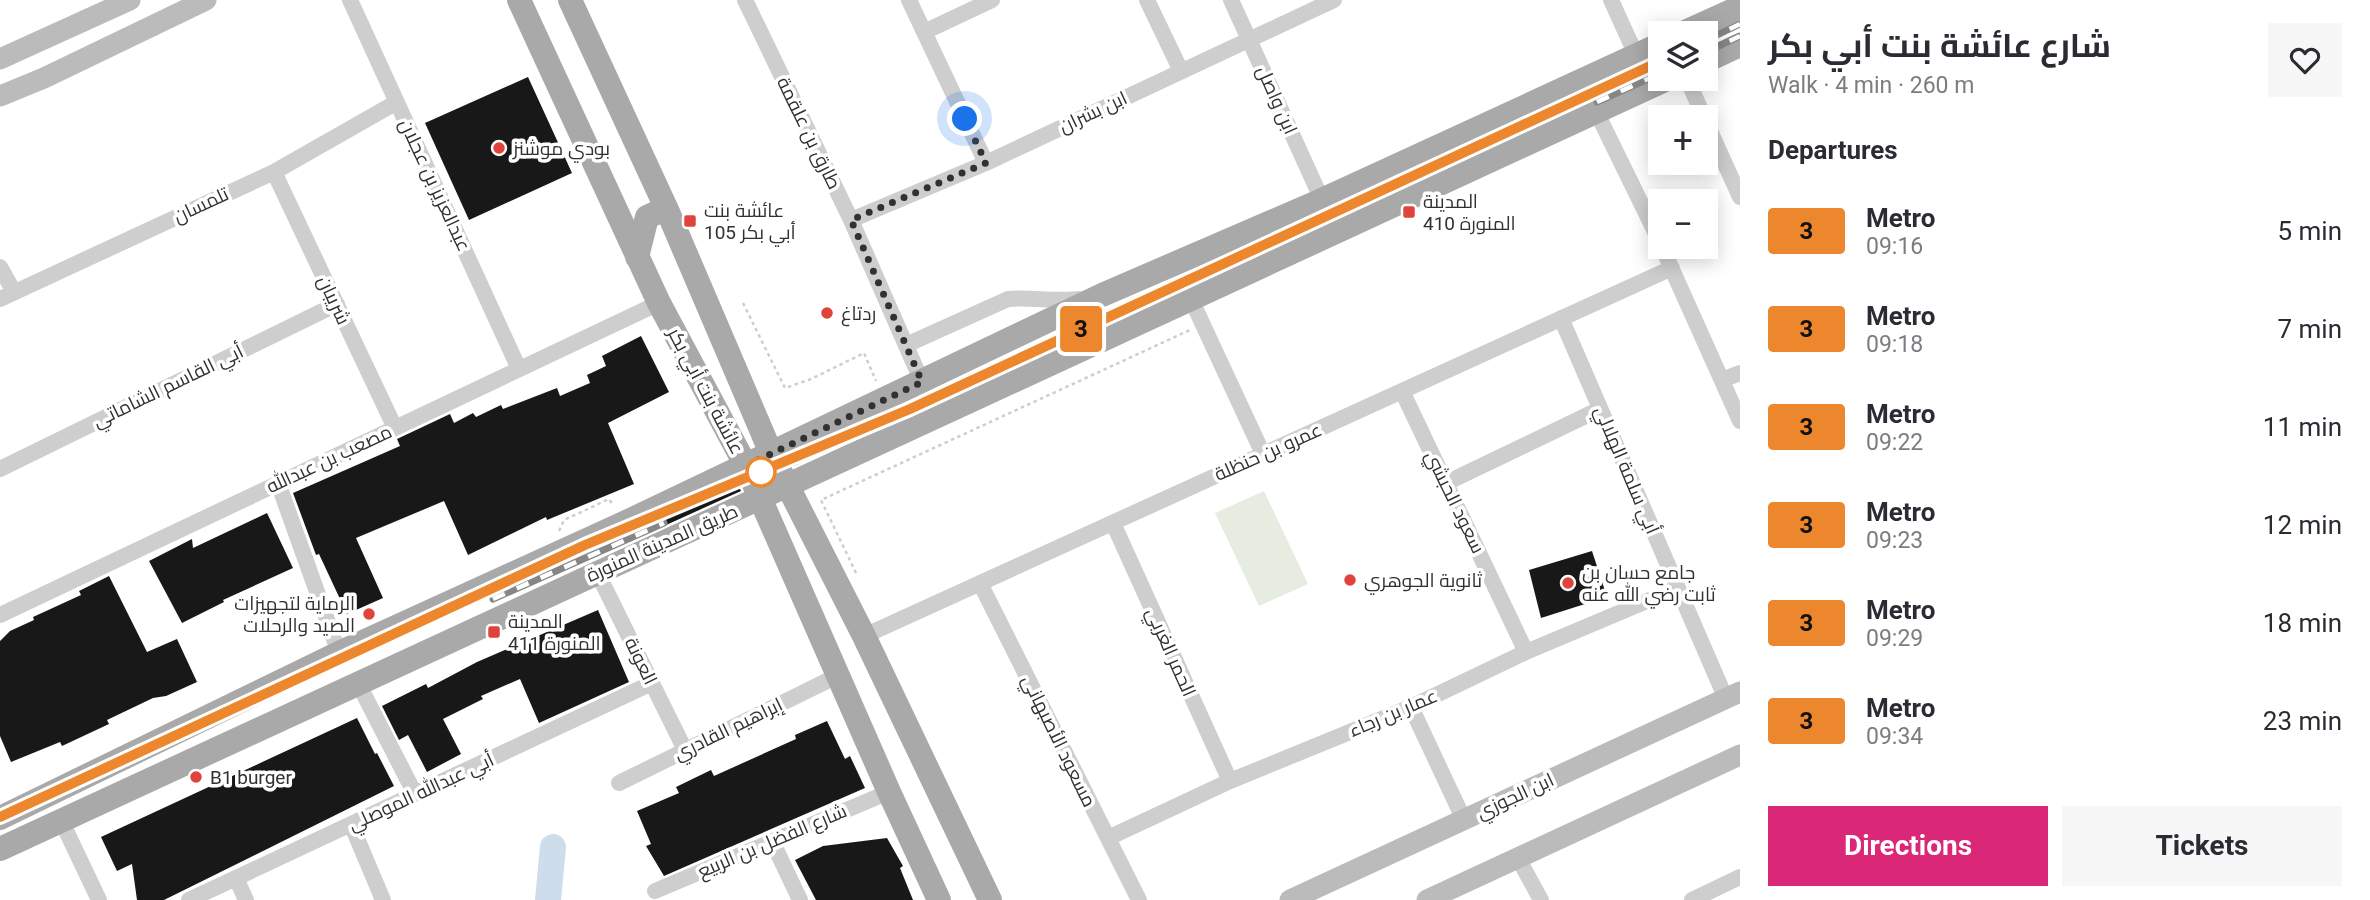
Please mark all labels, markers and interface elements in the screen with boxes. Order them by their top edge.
map controls [1648,21,1718,259]
button: layers [1648,21,1718,91]
button: heart [2268,23,2342,97]
text: شارع عائشة بنت أبي بكر [1768,26,2111,65]
street label: ابن واصل [1252,62,1302,138]
text: Walk · 4 min · 260 m [1768,72,1974,99]
street label: طارق بن علقمة [771,73,846,193]
street label: ابن بشران [1055,86,1131,138]
your location [947,101,982,136]
button: + [1648,105,1718,175]
street label: عبدالعزيز بن عجلان [394,115,476,255]
text: Departures [1768,135,1898,165]
place label: بودي موشنز [512,137,610,163]
marker: بودي موشنز [491,140,507,156]
street label: تلمسان [170,182,232,228]
button: − [1648,189,1718,259]
place label: المدينة المنورة 410 [1423,190,1516,235]
place label: عائشة بنت أبي بكر 105 [704,199,796,247]
text: Metro [1866,203,1935,233]
marker: المدينة المنورة 410 [1401,204,1417,220]
marker: عائشة بنت أبي بكر 105 [682,213,698,229]
text: 5 min [2277,216,2342,246]
text: 3 [1800,217,1813,245]
text: 09:16 [1866,233,1923,260]
street label: شريبان [313,272,355,328]
text: Metro [1866,301,1935,331]
place label: ردتاغ [841,302,876,327]
marker: ردتاغ [819,305,835,321]
line badge: 3 [1058,306,1104,352]
text: 7 min [2277,314,2342,344]
text: 3 [1074,315,1088,343]
text: 3 [1800,315,1813,343]
street label: عائشة بنت أبي بكر [660,323,749,460]
text: 09:18 [1866,331,1923,358]
street label: أبي القاسم الشاماتي [89,340,248,435]
text: Metro [1866,399,1935,429]
street label: أبي سلمة الهلالي [1587,403,1664,539]
text: 11 min [2263,412,2342,442]
text: 3 [1800,413,1813,441]
street label: عمرو بن حنظلة [1211,418,1325,486]
street label: مصعب بن عبدالله [262,419,395,498]
text: 09:22 [1866,429,1923,456]
street label: سعود الحبشي [1418,447,1490,558]
unlabelled marker [746,457,776,487]
text: Metro [1866,497,1935,527]
street label: طريق المدينة المنورة [583,499,742,588]
text: 12 min [2263,510,2342,540]
text: 3 [1800,511,1813,539]
text: 09:23 [1866,527,1923,554]
place label: جامع حسان بن ثابت رضي الله عنه [1582,561,1716,609]
place label: ثانوية الجوهري [1364,569,1482,595]
marker: ثانوية الجوهري [1342,572,1358,588]
marker: جامع حسان بن ثابت رضي الله عنه [1560,575,1576,591]
place label: الرماية لتجهيزات الصيد والرحلات [234,592,355,637]
text: Metro [1866,595,1935,625]
street label: الحمر الغربي [1138,604,1201,701]
marker: الرماية لتجهيزات الصيد والرحلات [361,606,377,622]
text: 18 min [2263,608,2342,638]
text: 3 [1800,609,1813,637]
place label: المدينة المنورة 411 [508,610,601,655]
marker: المدينة المنورة 411 [486,624,502,640]
text: 09:29 [1866,625,1923,652]
street label: العونة [620,634,662,688]
street label: مسعود الأصبهاني [1014,671,1101,812]
street label: عمار بن رجاء [1345,684,1441,742]
street label: إبراهيم القادري [670,693,787,768]
text: Metro [1866,693,1935,723]
text: 23 min [2263,706,2342,736]
text: 3 [1800,707,1813,735]
text: 09:34 [1866,723,1923,750]
street label: أبي عبدالله الموصلي [344,747,499,839]
place label: B1 burger [210,766,292,789]
street label: ابن الجوزي [1473,768,1559,827]
marker: B1 burger [188,769,204,785]
street label: شارع الفضل بن الربيع [694,799,851,885]
button: Directions [1768,806,2048,886]
button: Tickets [2062,806,2342,886]

